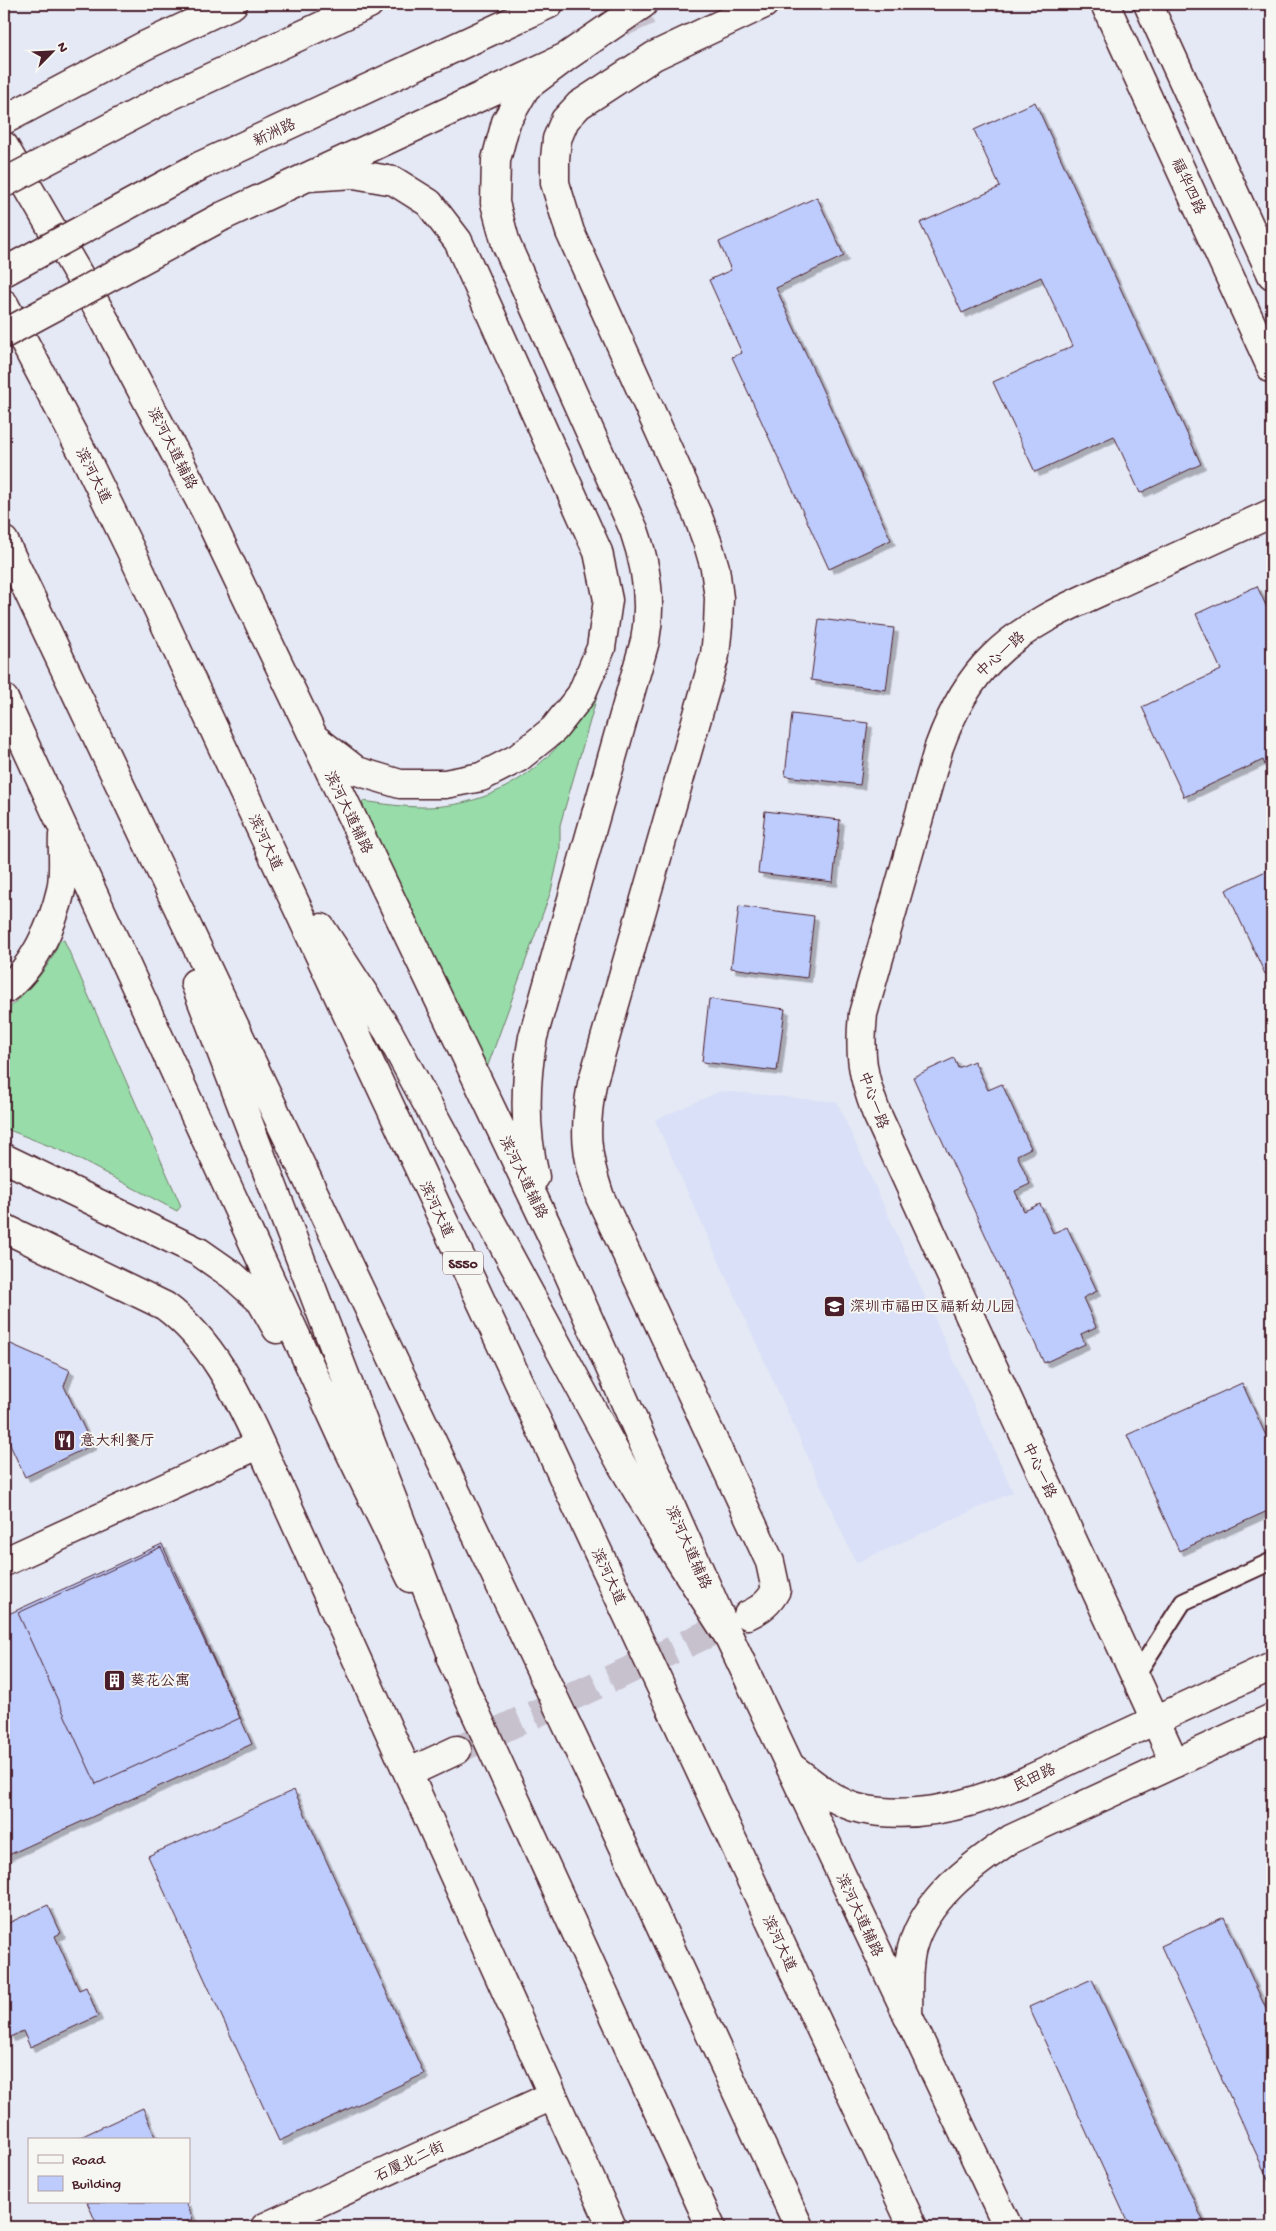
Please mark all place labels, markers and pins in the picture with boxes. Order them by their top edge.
school or university icon: 深圳市福田区福新幼儿园 [822,1294,846,1318]
place label: 深圳市福田区福新幼儿园 [850,1299,1015,1317]
restaurant icon: 意大利餐厅 [52,1428,76,1452]
place label: 意大利餐厅 [80,1432,155,1451]
building icon: 葵花公寓 [102,1668,126,1692]
place label: 葵花公寓 [130,1673,190,1691]

